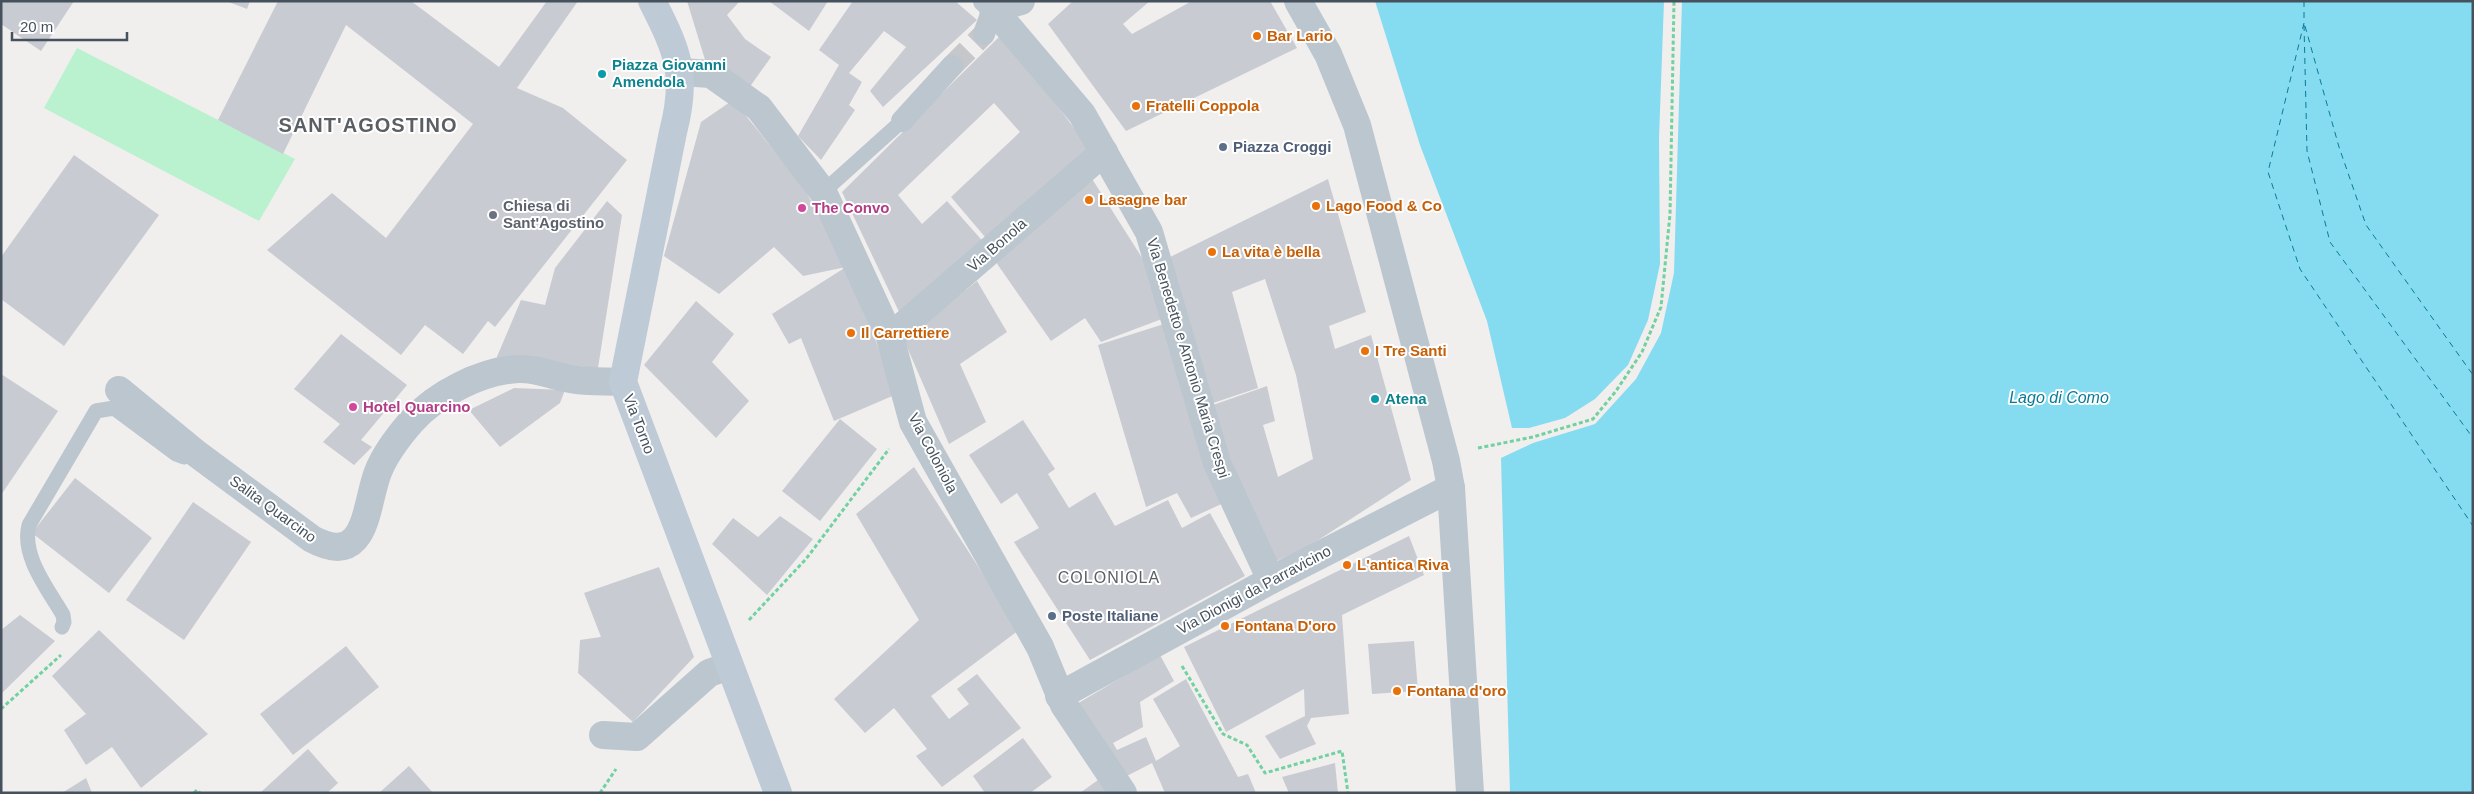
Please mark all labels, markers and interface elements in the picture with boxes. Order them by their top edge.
scale bar [12,10,128,42]
text: 20 m [20,18,53,35]
place label: Bar Lario [1267,27,1333,44]
marker: Bar Lario [1251,30,1263,42]
place label: Piazza Giovanni Amendola [612,56,726,90]
marker: Piazza Giovanni Amendola [596,68,608,80]
place label: Fratelli Coppola [1146,97,1260,114]
marker: Fratelli Coppola [1130,100,1142,112]
district label: SANT'AGOSTINO [279,114,457,136]
place label: Piazza Croggi [1233,138,1331,155]
marker: Piazza Croggi [1217,141,1229,153]
place label: Lasagne bar [1099,191,1188,208]
marker: Lasagne bar [1083,194,1095,206]
place label: Chiesa di Sant'Agostino [503,197,604,231]
place label: Lago Food & Co [1326,197,1442,214]
place label: The Convo [812,199,890,216]
marker: Lago Food & Co [1310,200,1322,212]
marker: The Convo [796,202,808,214]
marker: Chiesa di Sant'Agostino [487,209,499,221]
street label: Via Bonola [964,214,1030,275]
street label: Via Benedetto e Antonio Maria Crespi [1144,236,1233,480]
place label: La vita è bella [1222,243,1321,260]
marker: La vita è bella [1206,246,1218,258]
place label: Il Carrettiere [861,324,949,341]
marker: Il Carrettiere [845,327,857,339]
place label: I Tre Santi [1375,342,1447,359]
marker: I Tre Santi [1359,345,1371,357]
water label: Lago di Como [2009,389,2109,406]
place label: Atena [1385,390,1427,407]
street label: Via Torno [620,391,659,456]
marker: Atena [1369,393,1381,405]
place label: Hotel Quarcino [363,398,471,415]
marker: Hotel Quarcino [347,401,359,413]
street label: Via Coloniola [905,410,962,496]
street label: Salita Quarcino [227,472,320,546]
street label: Via Dionigi da Parravicino [1174,542,1333,637]
place label: L'antica Riva [1357,556,1450,573]
marker: L'antica Riva [1341,559,1353,571]
district label: COLONIOLA [1058,569,1160,586]
place label: Poste Italiane [1062,607,1159,624]
marker: Poste Italiane [1046,610,1058,622]
place label: Fontana D'oro [1235,617,1336,634]
marker: Fontana D'oro [1219,620,1231,632]
place label: Fontana d'oro [1407,682,1506,699]
marker: Fontana d'oro [1391,685,1403,697]

